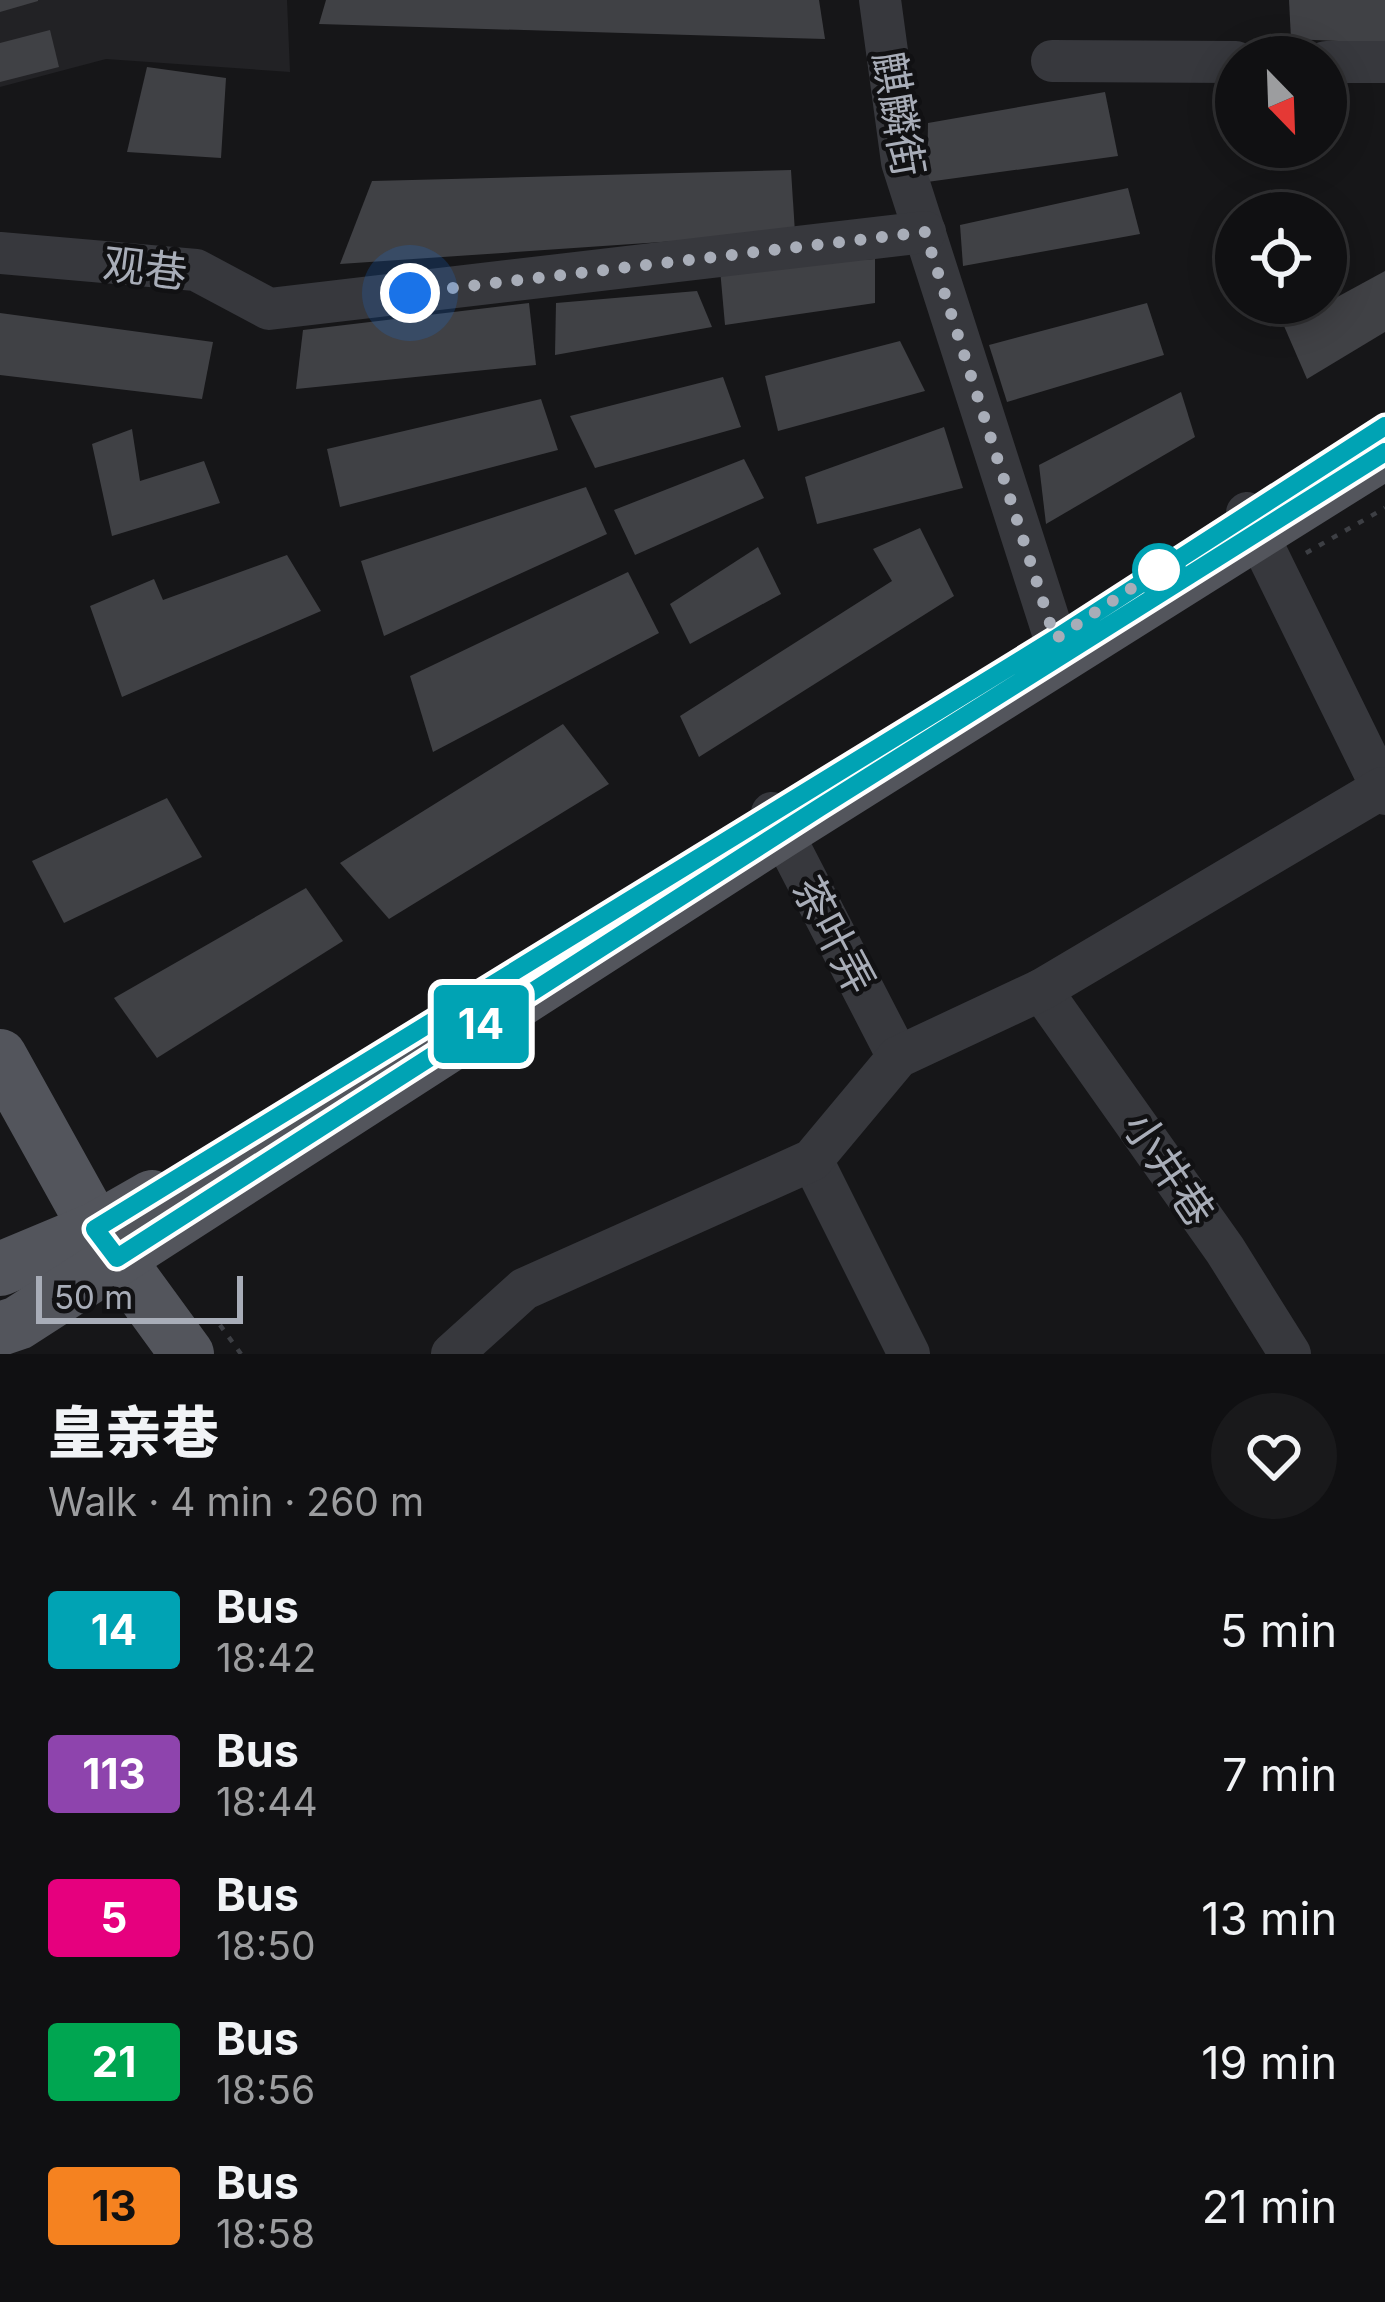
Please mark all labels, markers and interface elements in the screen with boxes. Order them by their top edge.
north arrow [1215,36,1347,168]
map controls [1215,36,1347,324]
street label: 麒麟街 [863,47,936,180]
button: locate [1215,192,1347,324]
street label: 观巷 [100,237,190,298]
your location [380,263,440,323]
unlabelled marker [1134,545,1184,595]
street label: 茶叶弄 [782,867,887,1002]
line badge: 14 [427,985,535,1063]
text: 14 [458,998,504,1049]
street label: 小井巷 [1113,1102,1226,1235]
scale bar [36,1270,243,1323]
text: 50 m [54,1277,133,1317]
button: heart [1211,1393,1337,1519]
text: 皇亲巷 [48,1398,219,1467]
text: Walk · 4 min · 260 m [48,1478,424,1525]
text: Bus [216,1579,299,1634]
text: 5 min [1220,1603,1337,1658]
text: 14 [91,1604,137,1655]
text: 18:42 [216,1634,316,1681]
text: Bus [216,1723,299,1778]
text: 7 min [1222,1747,1337,1802]
text: 113 [82,1748,146,1799]
text: 18:44 [216,1778,318,1825]
text: Bus [216,1867,299,1922]
text: 13 min [1201,1891,1337,1946]
text: 5 [101,1892,127,1943]
text: 18:50 [216,1922,316,1969]
text: Bus [216,2011,299,2066]
text: 19 min [1201,2035,1337,2090]
text: 21 [92,2036,136,2087]
text: 18:56 [216,2066,315,2113]
text: Bus [216,2155,299,2210]
text: 21 min [1202,2179,1337,2234]
text: 13 [91,2180,137,2231]
text: 18:58 [216,2210,315,2257]

